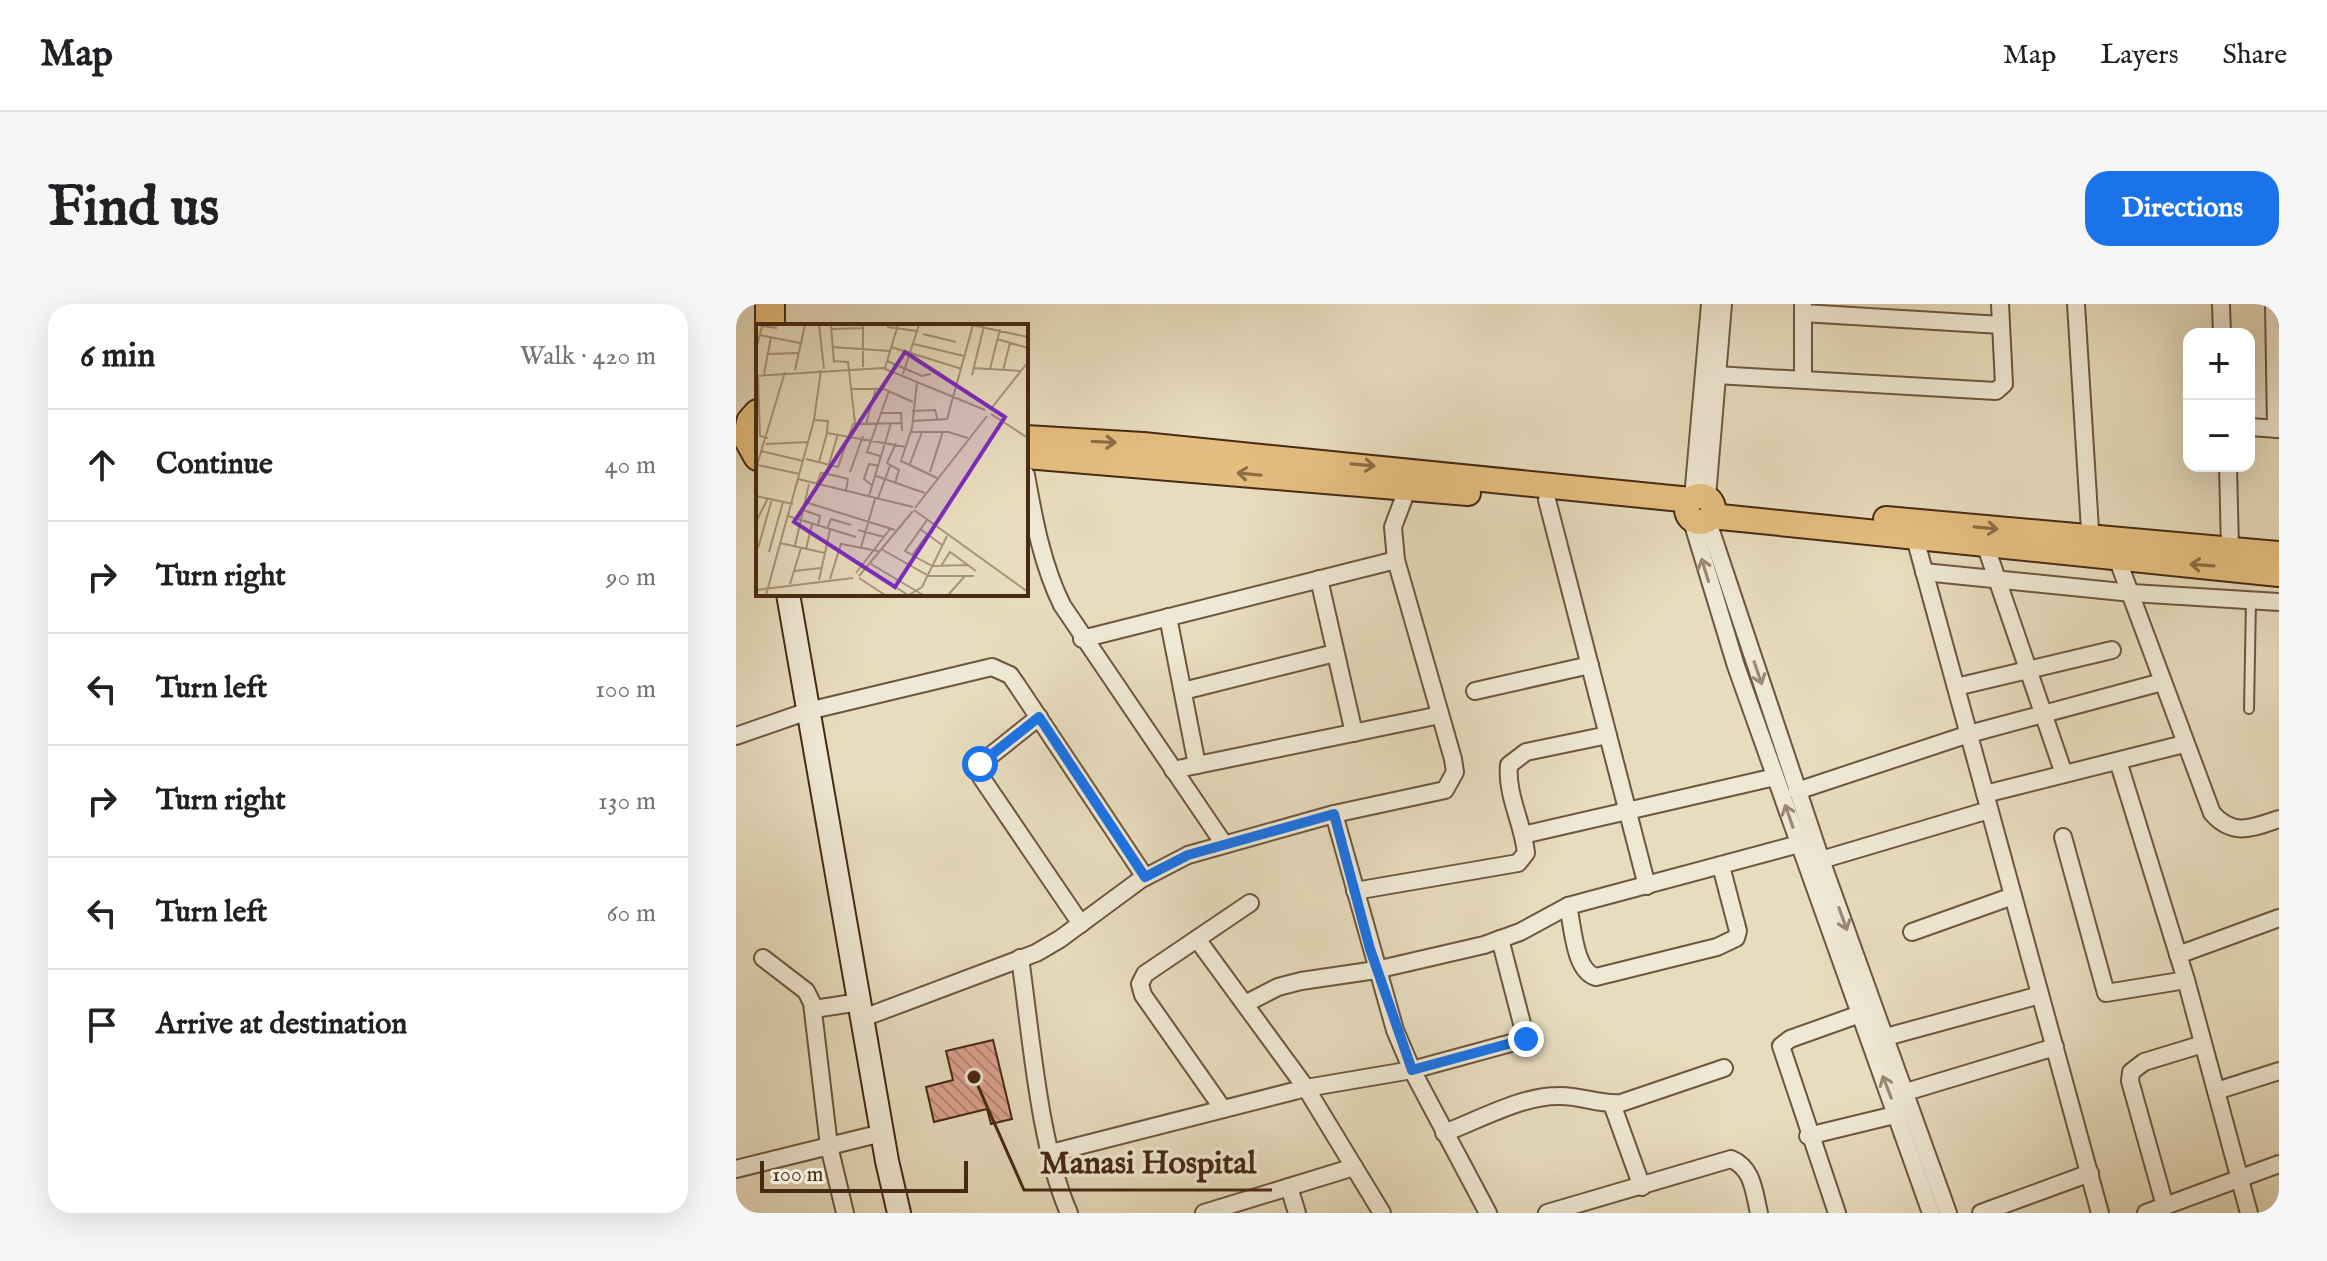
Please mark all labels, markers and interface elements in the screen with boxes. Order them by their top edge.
text: Map [40,31,113,79]
text: Map [2003,38,2056,73]
text: Layers [2100,38,2179,73]
text: Share [2223,38,2287,73]
button: Directions [2085,171,2279,246]
text: Find us [48,173,219,244]
inset map [756,324,1028,596]
map controls [2183,328,2255,472]
button: + [2183,328,2255,400]
text: 6 min [80,335,155,378]
text: Walk · 420 m [520,340,656,373]
button: − [2183,400,2255,472]
one-way arrow [1090,435,1117,450]
icon: ahead [80,443,124,487]
text: Continue [156,446,273,484]
text: 40 m [605,449,656,482]
one-way arrow [1349,458,1376,473]
one-way arrow [1236,466,1263,481]
one-way arrow [1972,520,1999,535]
icon: right [80,555,124,599]
one-way arrow [1697,557,1712,583]
one-way arrow [2189,557,2216,572]
text: Turn right [156,558,286,596]
text: 90 m [606,561,656,594]
one-way arrow [1751,660,1766,685]
icon: left [80,667,124,711]
text: Turn left [156,670,267,708]
text: 100 m [595,673,656,706]
route start [962,746,998,782]
icon: right [80,779,124,823]
text: Turn right [156,782,286,820]
text: 130 m [598,785,656,818]
one-way arrow [1781,804,1795,829]
icon: left [80,891,124,935]
text: Turn left [156,894,267,932]
text: 60 m [607,897,656,930]
one-way arrow [1836,906,1851,931]
icon: arrive [80,1003,124,1047]
text: Arrive at destination [156,1006,407,1044]
route end [1508,1021,1544,1057]
one-way arrow [1879,1075,1893,1099]
callout: Manasi Hospital [1024,1134,1272,1190]
text: Manasi Hospital [1040,1144,1257,1185]
scale bar [760,1157,968,1193]
text: 100 m [772,1161,824,1189]

